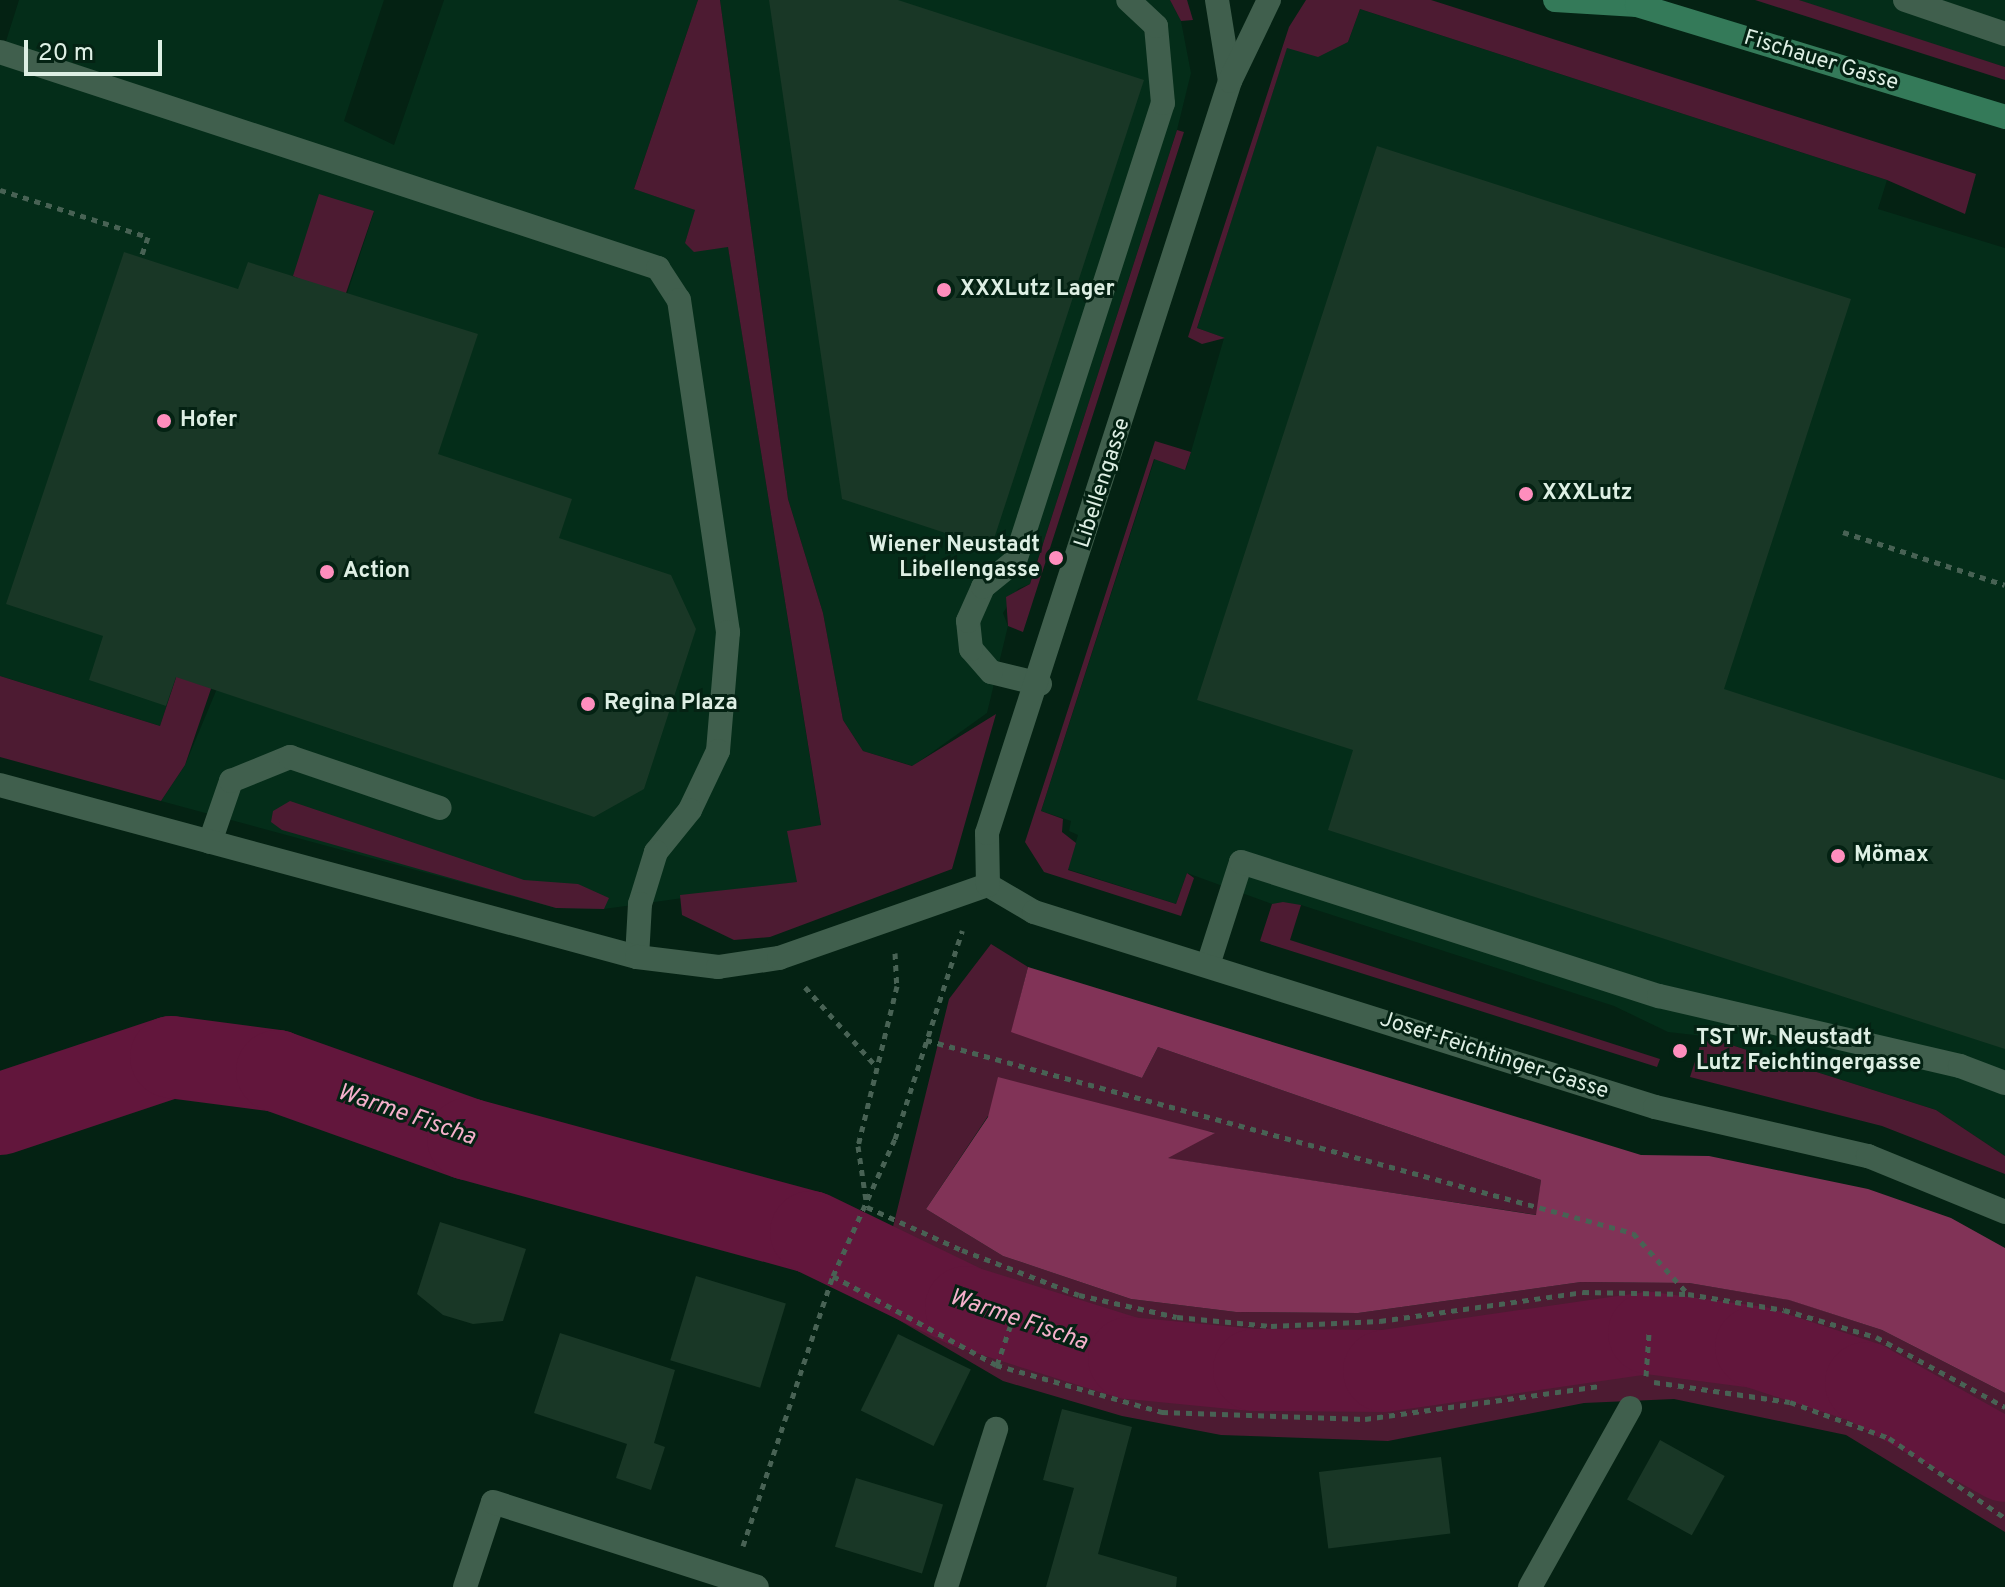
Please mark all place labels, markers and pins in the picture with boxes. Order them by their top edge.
place label: XXXLutz Lager [960,277,1115,303]
marker: XXXLutz Lager [935,281,953,299]
place label: Hofer [180,408,237,434]
marker: Hofer [155,412,173,430]
place label: XXXLutz [1542,481,1632,507]
marker: XXXLutz [1517,485,1535,503]
place label: Wiener Neustadt Libellengasse [869,532,1040,584]
marker: Wiener Neustadt Libellengasse [1047,549,1065,567]
place label: Action [343,559,410,585]
marker: Action [318,563,336,581]
place label: Regina Plaza [604,691,738,717]
marker: Regina Plaza [579,695,597,713]
place label: Mömax [1854,843,1929,869]
marker: Mömax [1829,847,1847,865]
place label: TST Wr. Neustadt Lutz Feichtingergasse [1696,1025,1921,1076]
marker: TST Wr. Neustadt Lutz Feichtingergasse [1671,1042,1689,1060]

